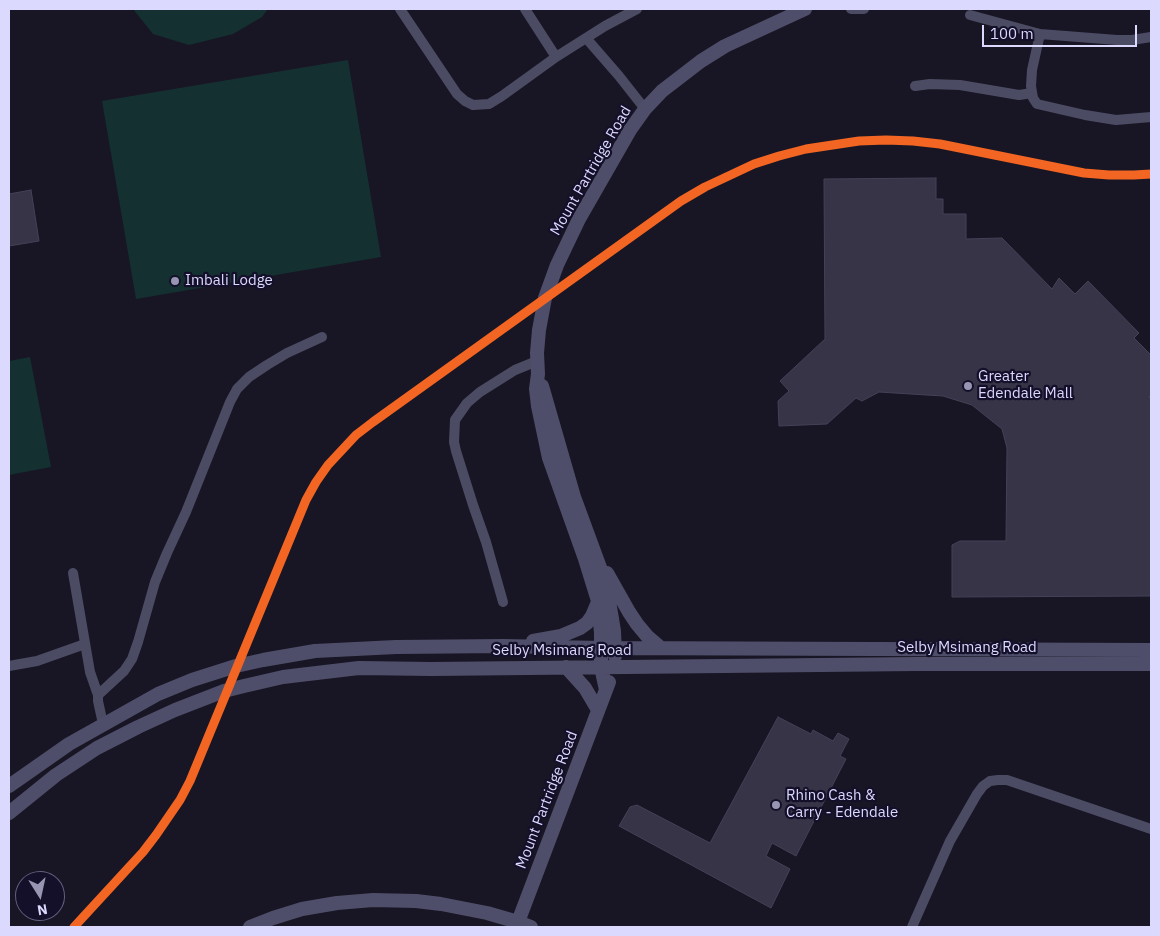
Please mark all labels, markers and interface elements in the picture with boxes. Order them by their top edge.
scale bar [985,15,1140,47]
text: 100 m [990,24,1034,43]
street label: Mount Partridge Road [547,103,635,239]
place label: Imbali Lodge [185,272,273,290]
marker: Imbali Lodge [169,275,181,287]
place label: Greater Edendale Mall [978,368,1073,403]
marker: Greater Edendale Mall [962,380,974,392]
street label: Selby Msimang Road [897,639,1037,657]
street label: Selby Msimang Road [492,642,632,660]
street label: Mount Partridge Road [512,729,582,871]
place label: Rhino Cash & Carry - Edendale [786,787,898,822]
marker: Rhino Cash & Carry - Edendale [770,799,782,811]
north arrow [15,871,65,921]
text: N [36,900,49,920]

